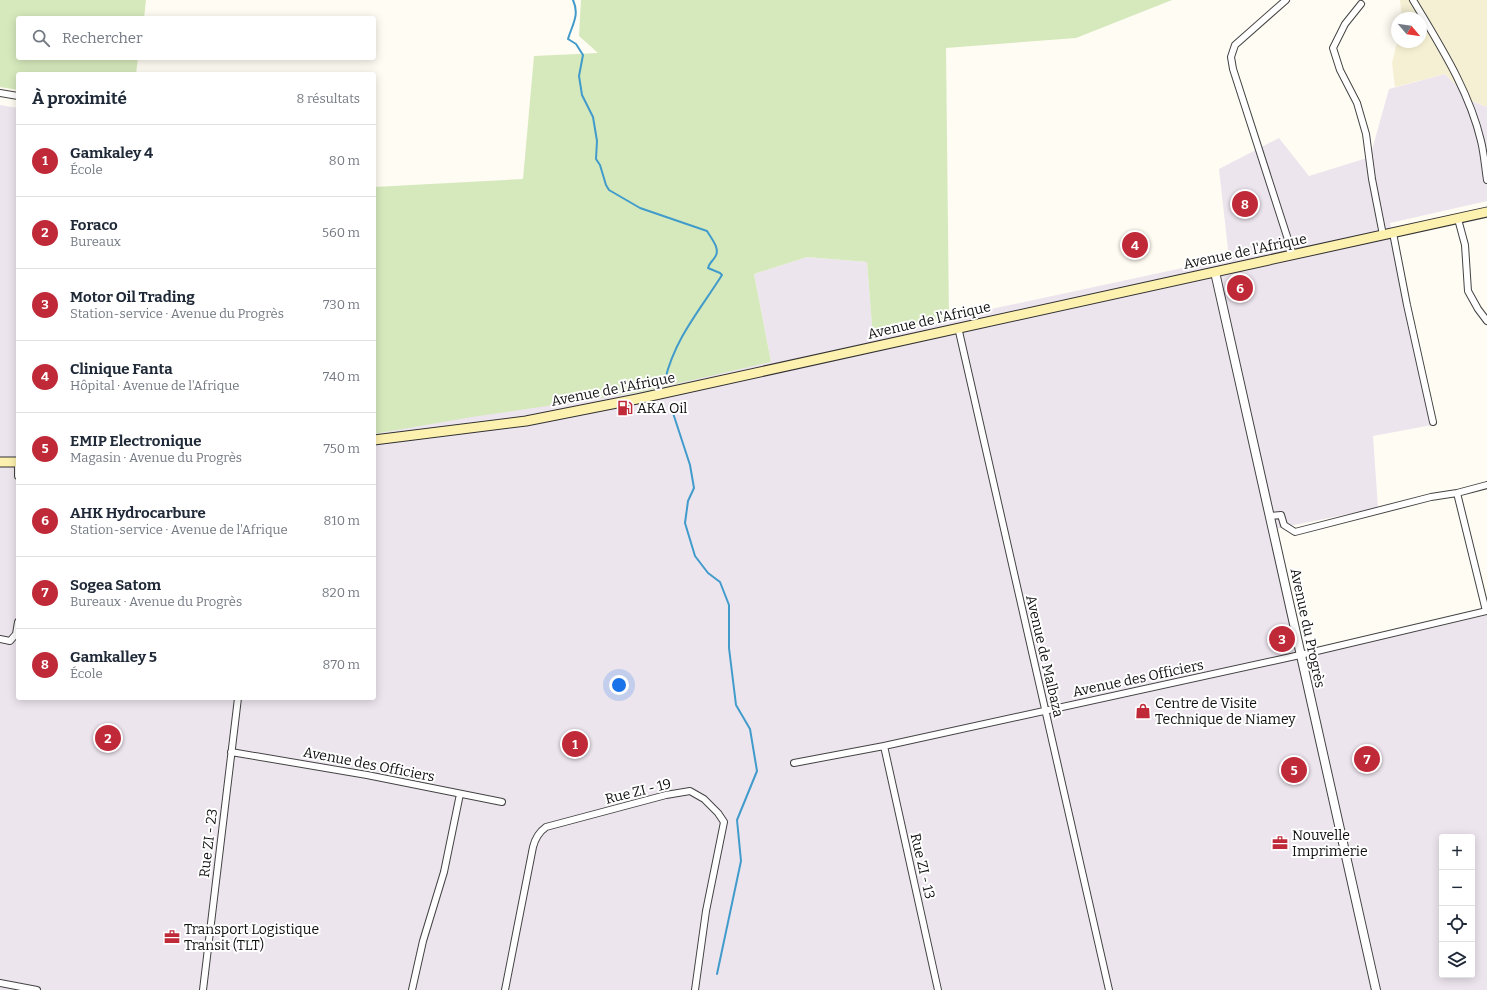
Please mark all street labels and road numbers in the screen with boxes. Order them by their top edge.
street label: Avenue de l'Afrique [1182,230,1308,273]
street label: Avenue de l'Afrique [866,298,992,343]
street label: Avenue de l'Afrique [550,369,676,410]
street label: Avenue du Progrès [1287,567,1328,689]
street label: Avenue de Malbaza [1022,593,1067,719]
street label: Avenue des Officiers [1071,656,1205,701]
street label: Avenue des Officiers [302,743,436,786]
street label: Rue ZI - 19 [603,775,673,808]
street label: Rue ZI - 23 [196,808,221,878]
street label: Rue ZI - 13 [907,831,938,901]

